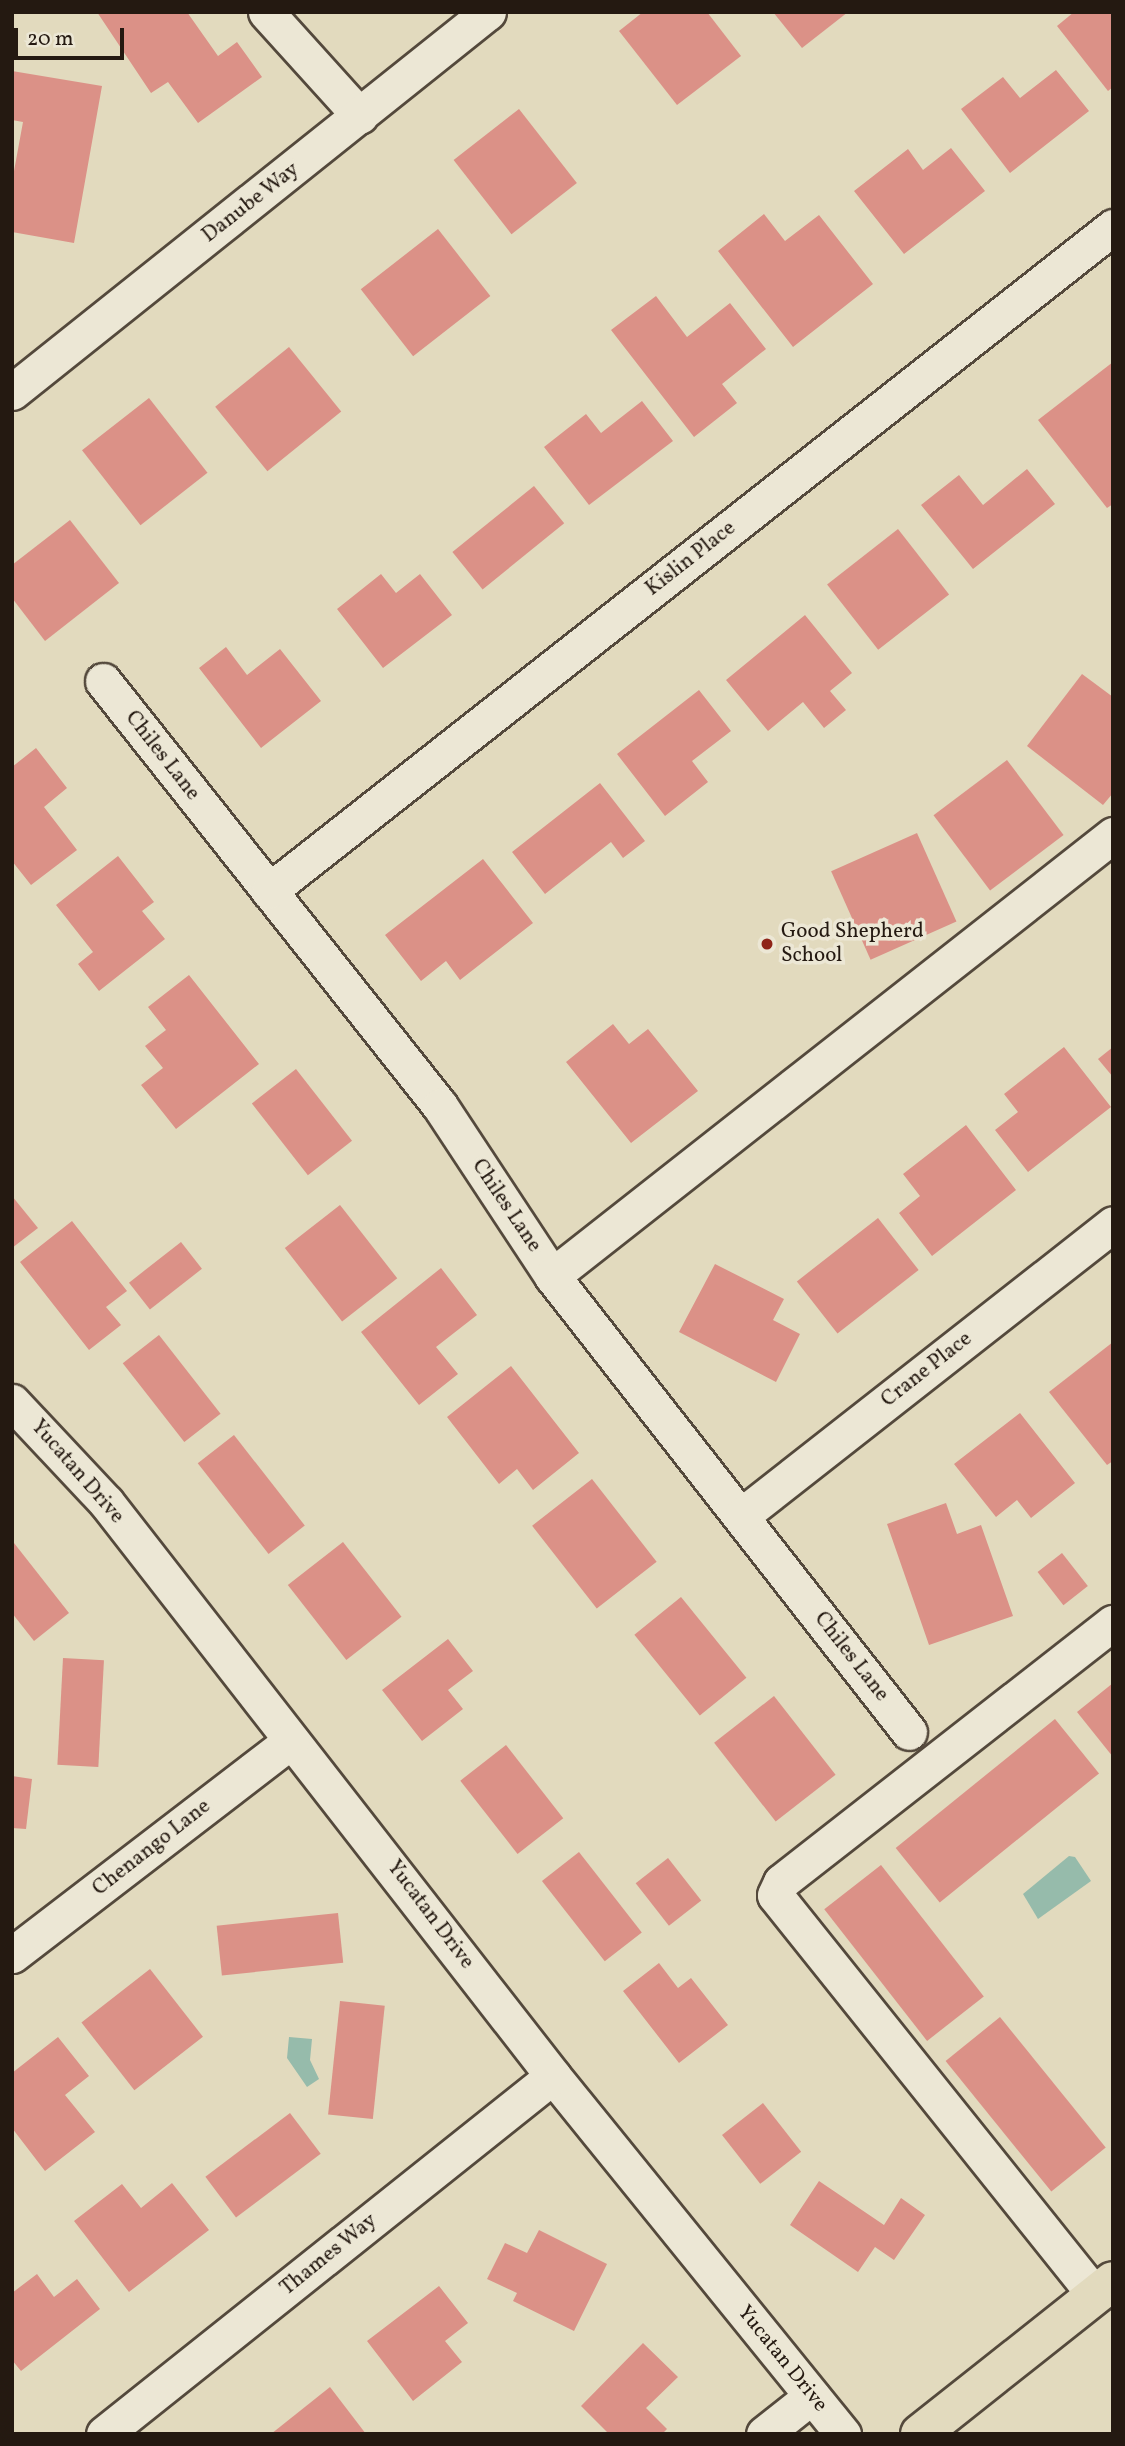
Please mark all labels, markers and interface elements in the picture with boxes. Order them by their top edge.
scale bar [18,14,128,58]
text: 20 m [27,25,73,54]
street label: Danube Way [197,157,305,249]
street label: Kislin Place [641,516,741,602]
street label: Chiles Lane [119,706,205,806]
place label: Good Shepherd School [781,919,924,969]
marker: Good Shepherd School [759,936,775,952]
street label: Chiles Lane [466,1155,546,1257]
street label: Crane Place [877,1327,977,1413]
street label: Yucatan Drive [25,1415,129,1529]
street label: Chiles Lane [808,1607,894,1707]
street label: Chenango Lane [88,1794,216,1902]
street label: Yucatan Drive [381,1856,479,1974]
street label: Thames Way [275,2208,383,2302]
street label: Yucatan Drive [731,2301,833,2417]

